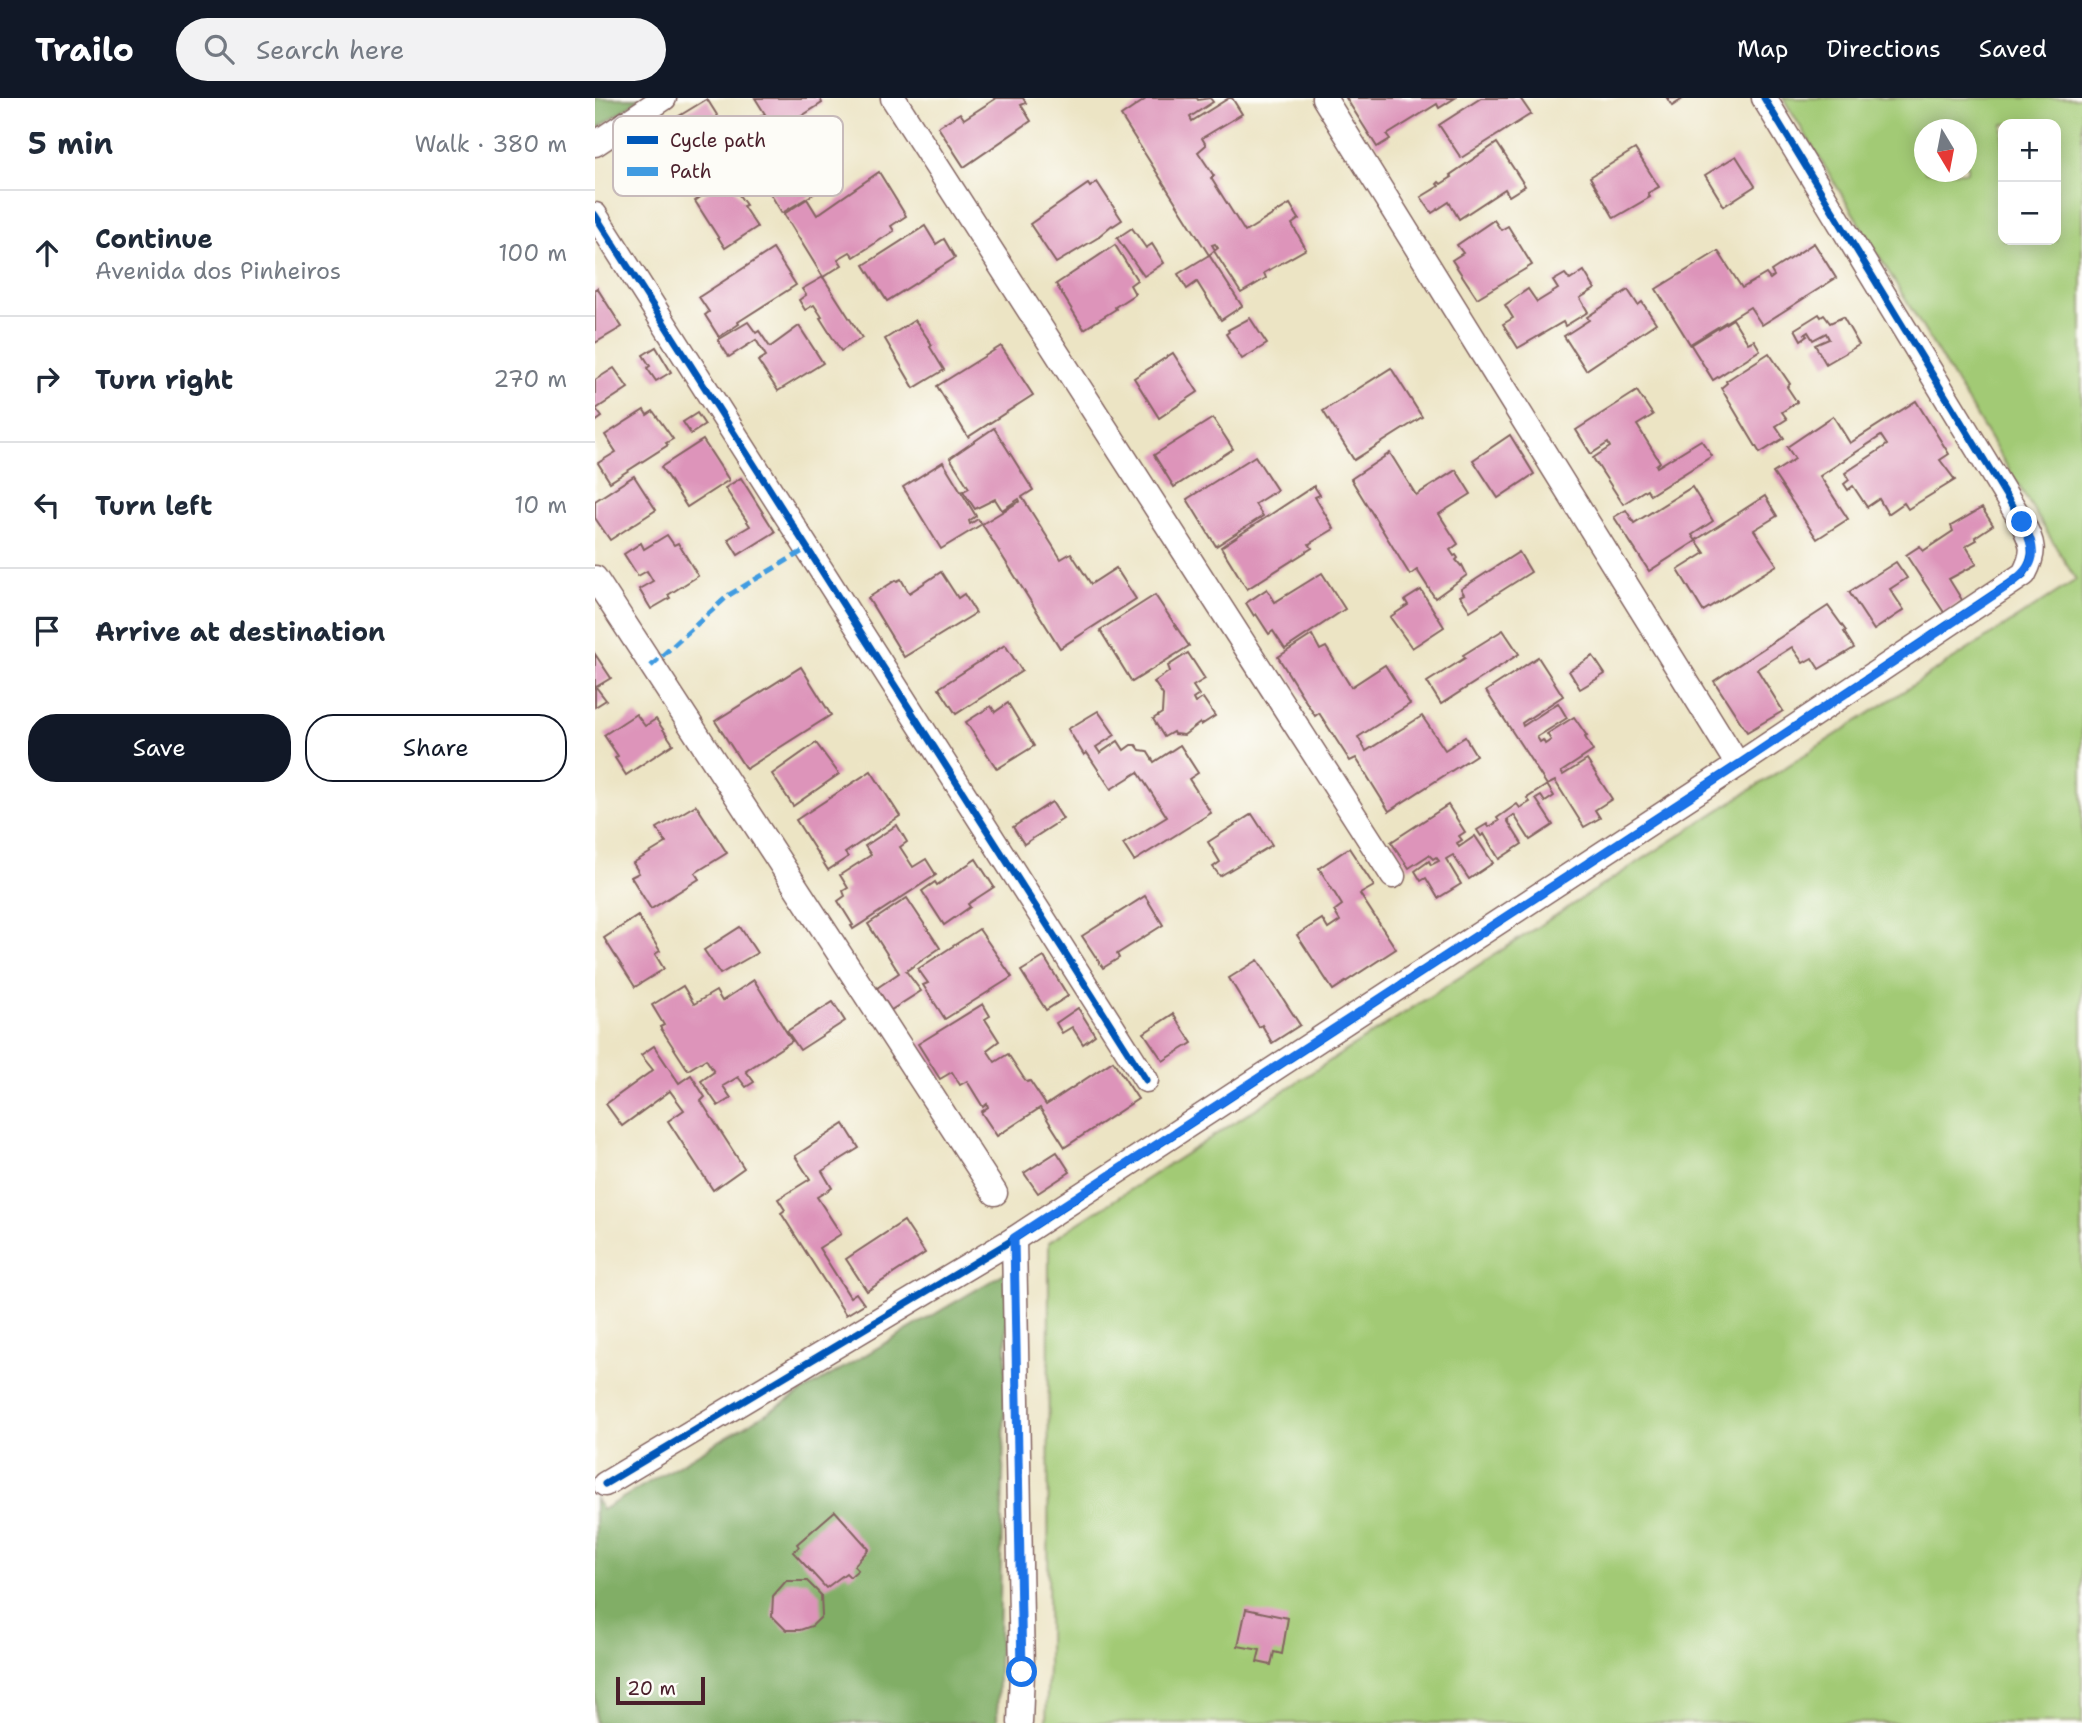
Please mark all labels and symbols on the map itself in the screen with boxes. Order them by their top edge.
legend [613,116,843,196]
north arrow [1914,119,1977,182]
text: Cycle path [670,128,766,153]
text: Path [670,159,712,184]
route end [2006,506,2037,537]
route start [1006,1656,1037,1687]
scale bar [616,1674,705,1706]

